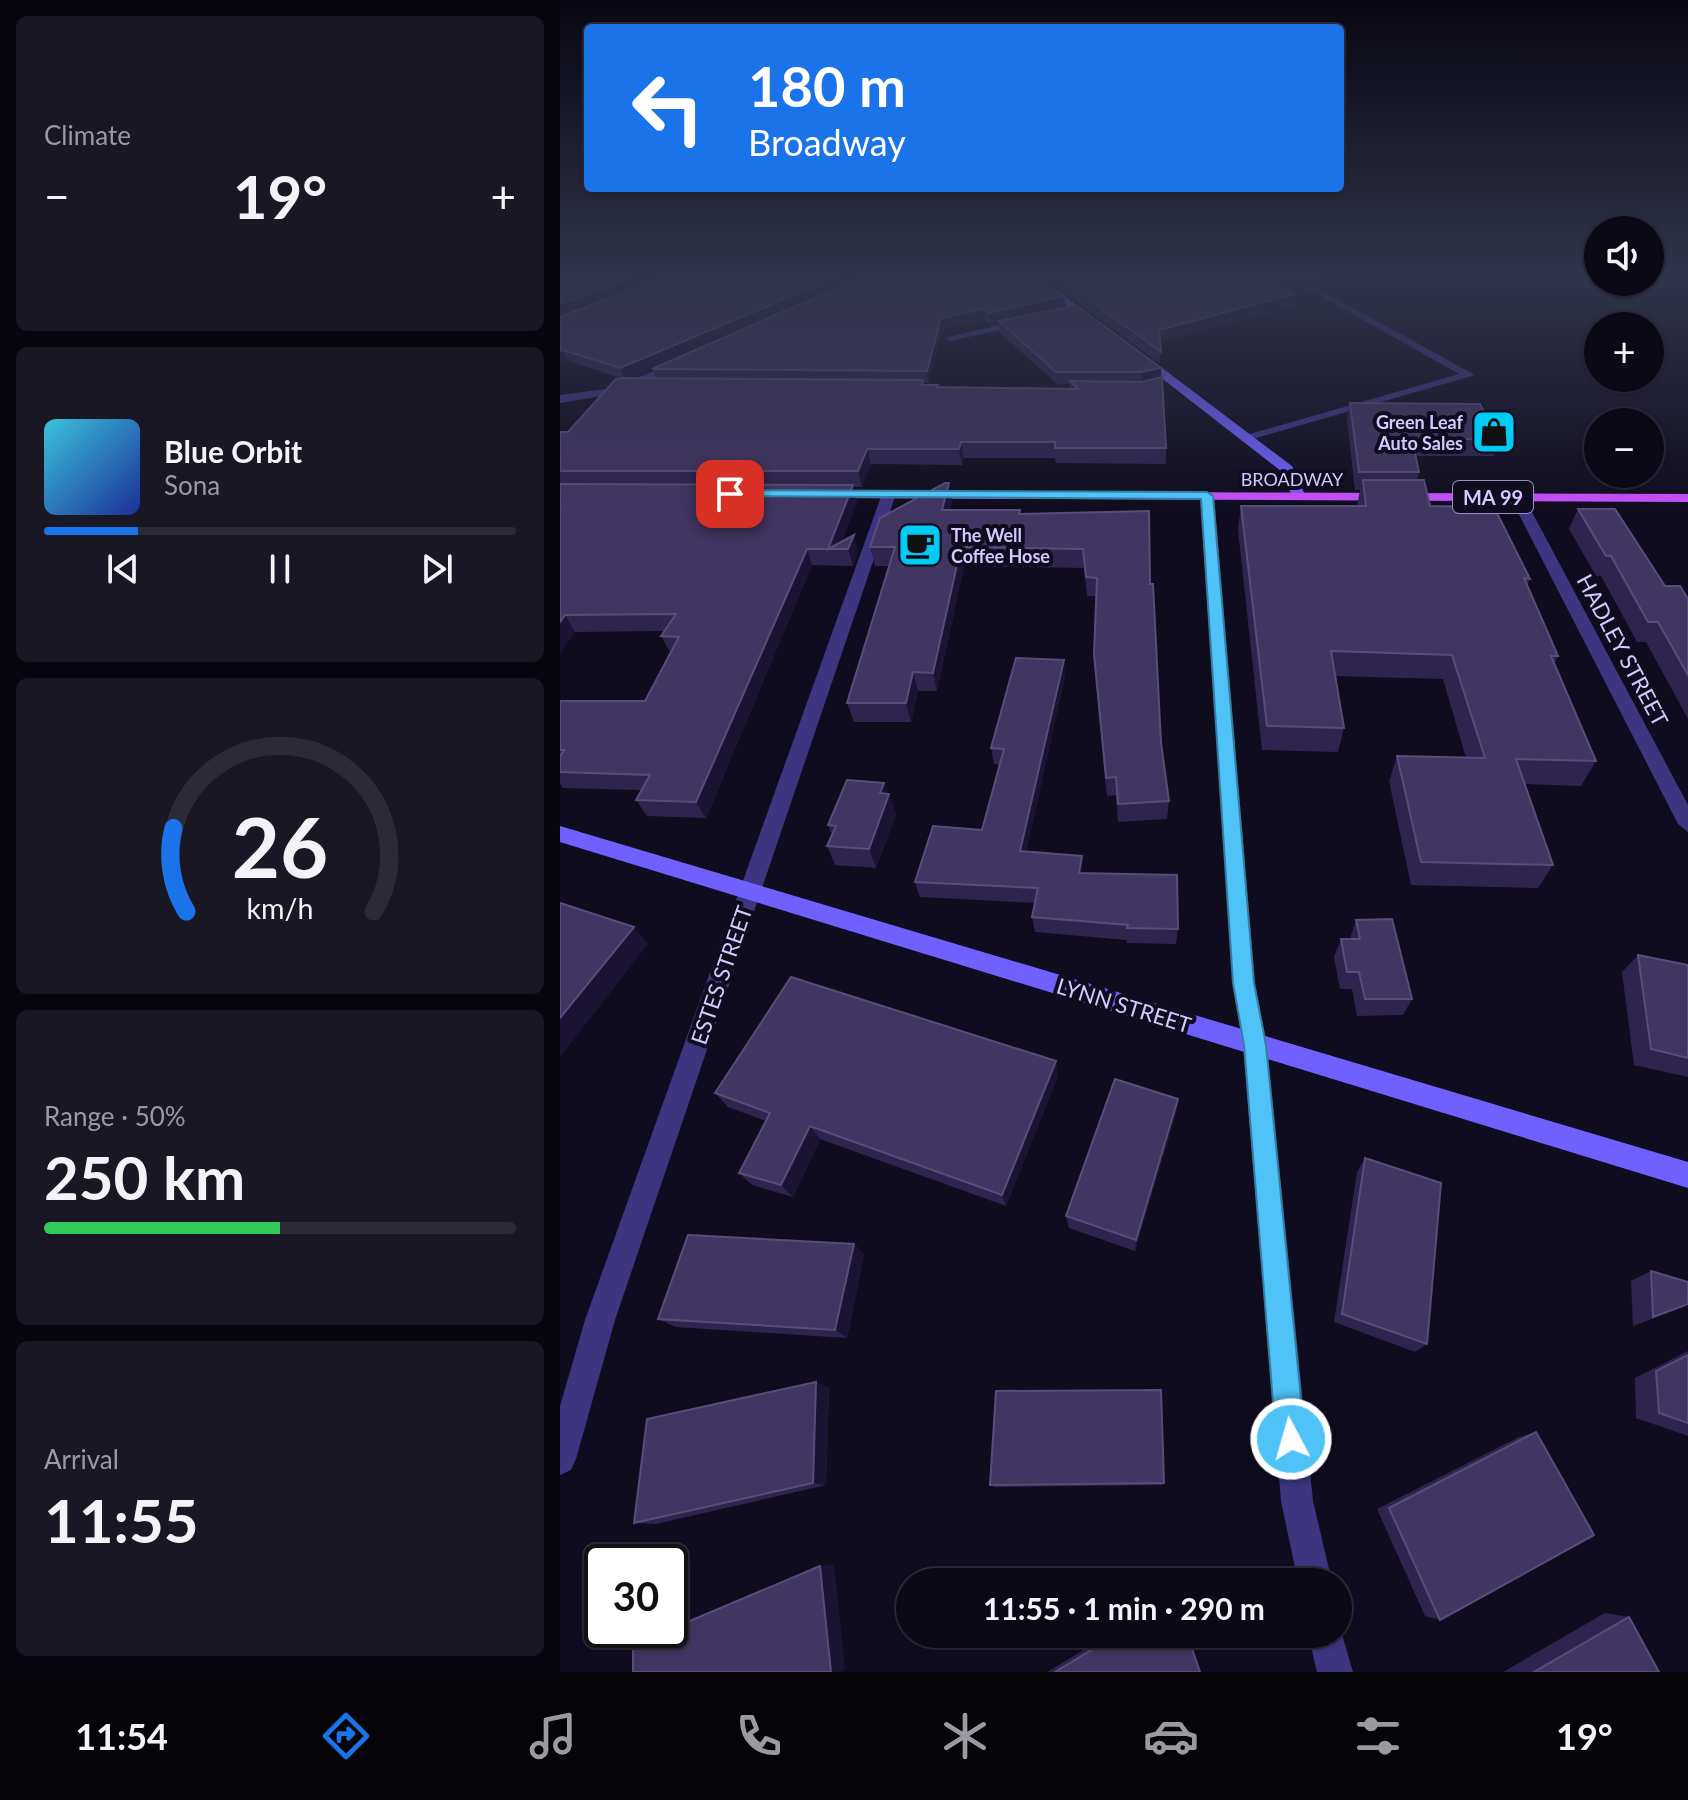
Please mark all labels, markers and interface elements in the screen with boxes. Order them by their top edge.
text: 180 m [748,52,906,119]
icon: left [616,56,720,160]
text: Climate [44,119,131,151]
text: Broadway [748,120,906,164]
text: 19° [233,160,327,232]
text: − [44,170,70,222]
text: + [490,170,516,222]
map controls [1584,216,1664,488]
button: sound [1584,216,1664,296]
button: + [1584,312,1664,392]
shop icon: Green Leaf Auto Sales [1470,408,1518,456]
button: − [1584,408,1664,488]
place label: Green Leaf Auto Sales [1376,411,1464,454]
text: Blue Orbit [164,433,302,469]
pin [696,460,764,528]
street label: BROADWAY [1241,468,1344,490]
text: Sona [164,469,220,501]
icon: arrive [708,472,752,516]
road number: MA 99 [1453,481,1533,513]
cafe icon: The Well Coffee Hose [896,521,944,569]
place label: The Well Coffee Hose [951,524,1050,567]
icon: previous [101,547,145,591]
icon: pause [258,547,302,591]
icon: next [415,547,459,591]
street label: HADLEY STREET [1572,569,1674,731]
text: 26 [232,796,328,896]
text: km/h [247,891,313,925]
street label: ESTES STREET [685,902,757,1048]
street label: LYNN STREET [1053,972,1195,1038]
text: Range · 50% [44,1100,186,1132]
text: 250 km [44,1141,245,1213]
position arrow [1249,1397,1333,1481]
text: Arrival [44,1443,119,1475]
text: 11:55 [44,1484,199,1556]
speed limit sign: 30 [584,1544,688,1648]
text: 11:55 · 1 min · 290 m [983,1590,1265,1626]
icon: directions [318,1708,374,1764]
icon: music [525,1708,581,1764]
icon: phone [731,1708,787,1764]
icon: climate [937,1708,993,1764]
icon: car [1143,1708,1199,1764]
icon: filters [1350,1708,1406,1764]
text: 11:54 [75,1714,168,1758]
text: 19° [1556,1714,1613,1758]

